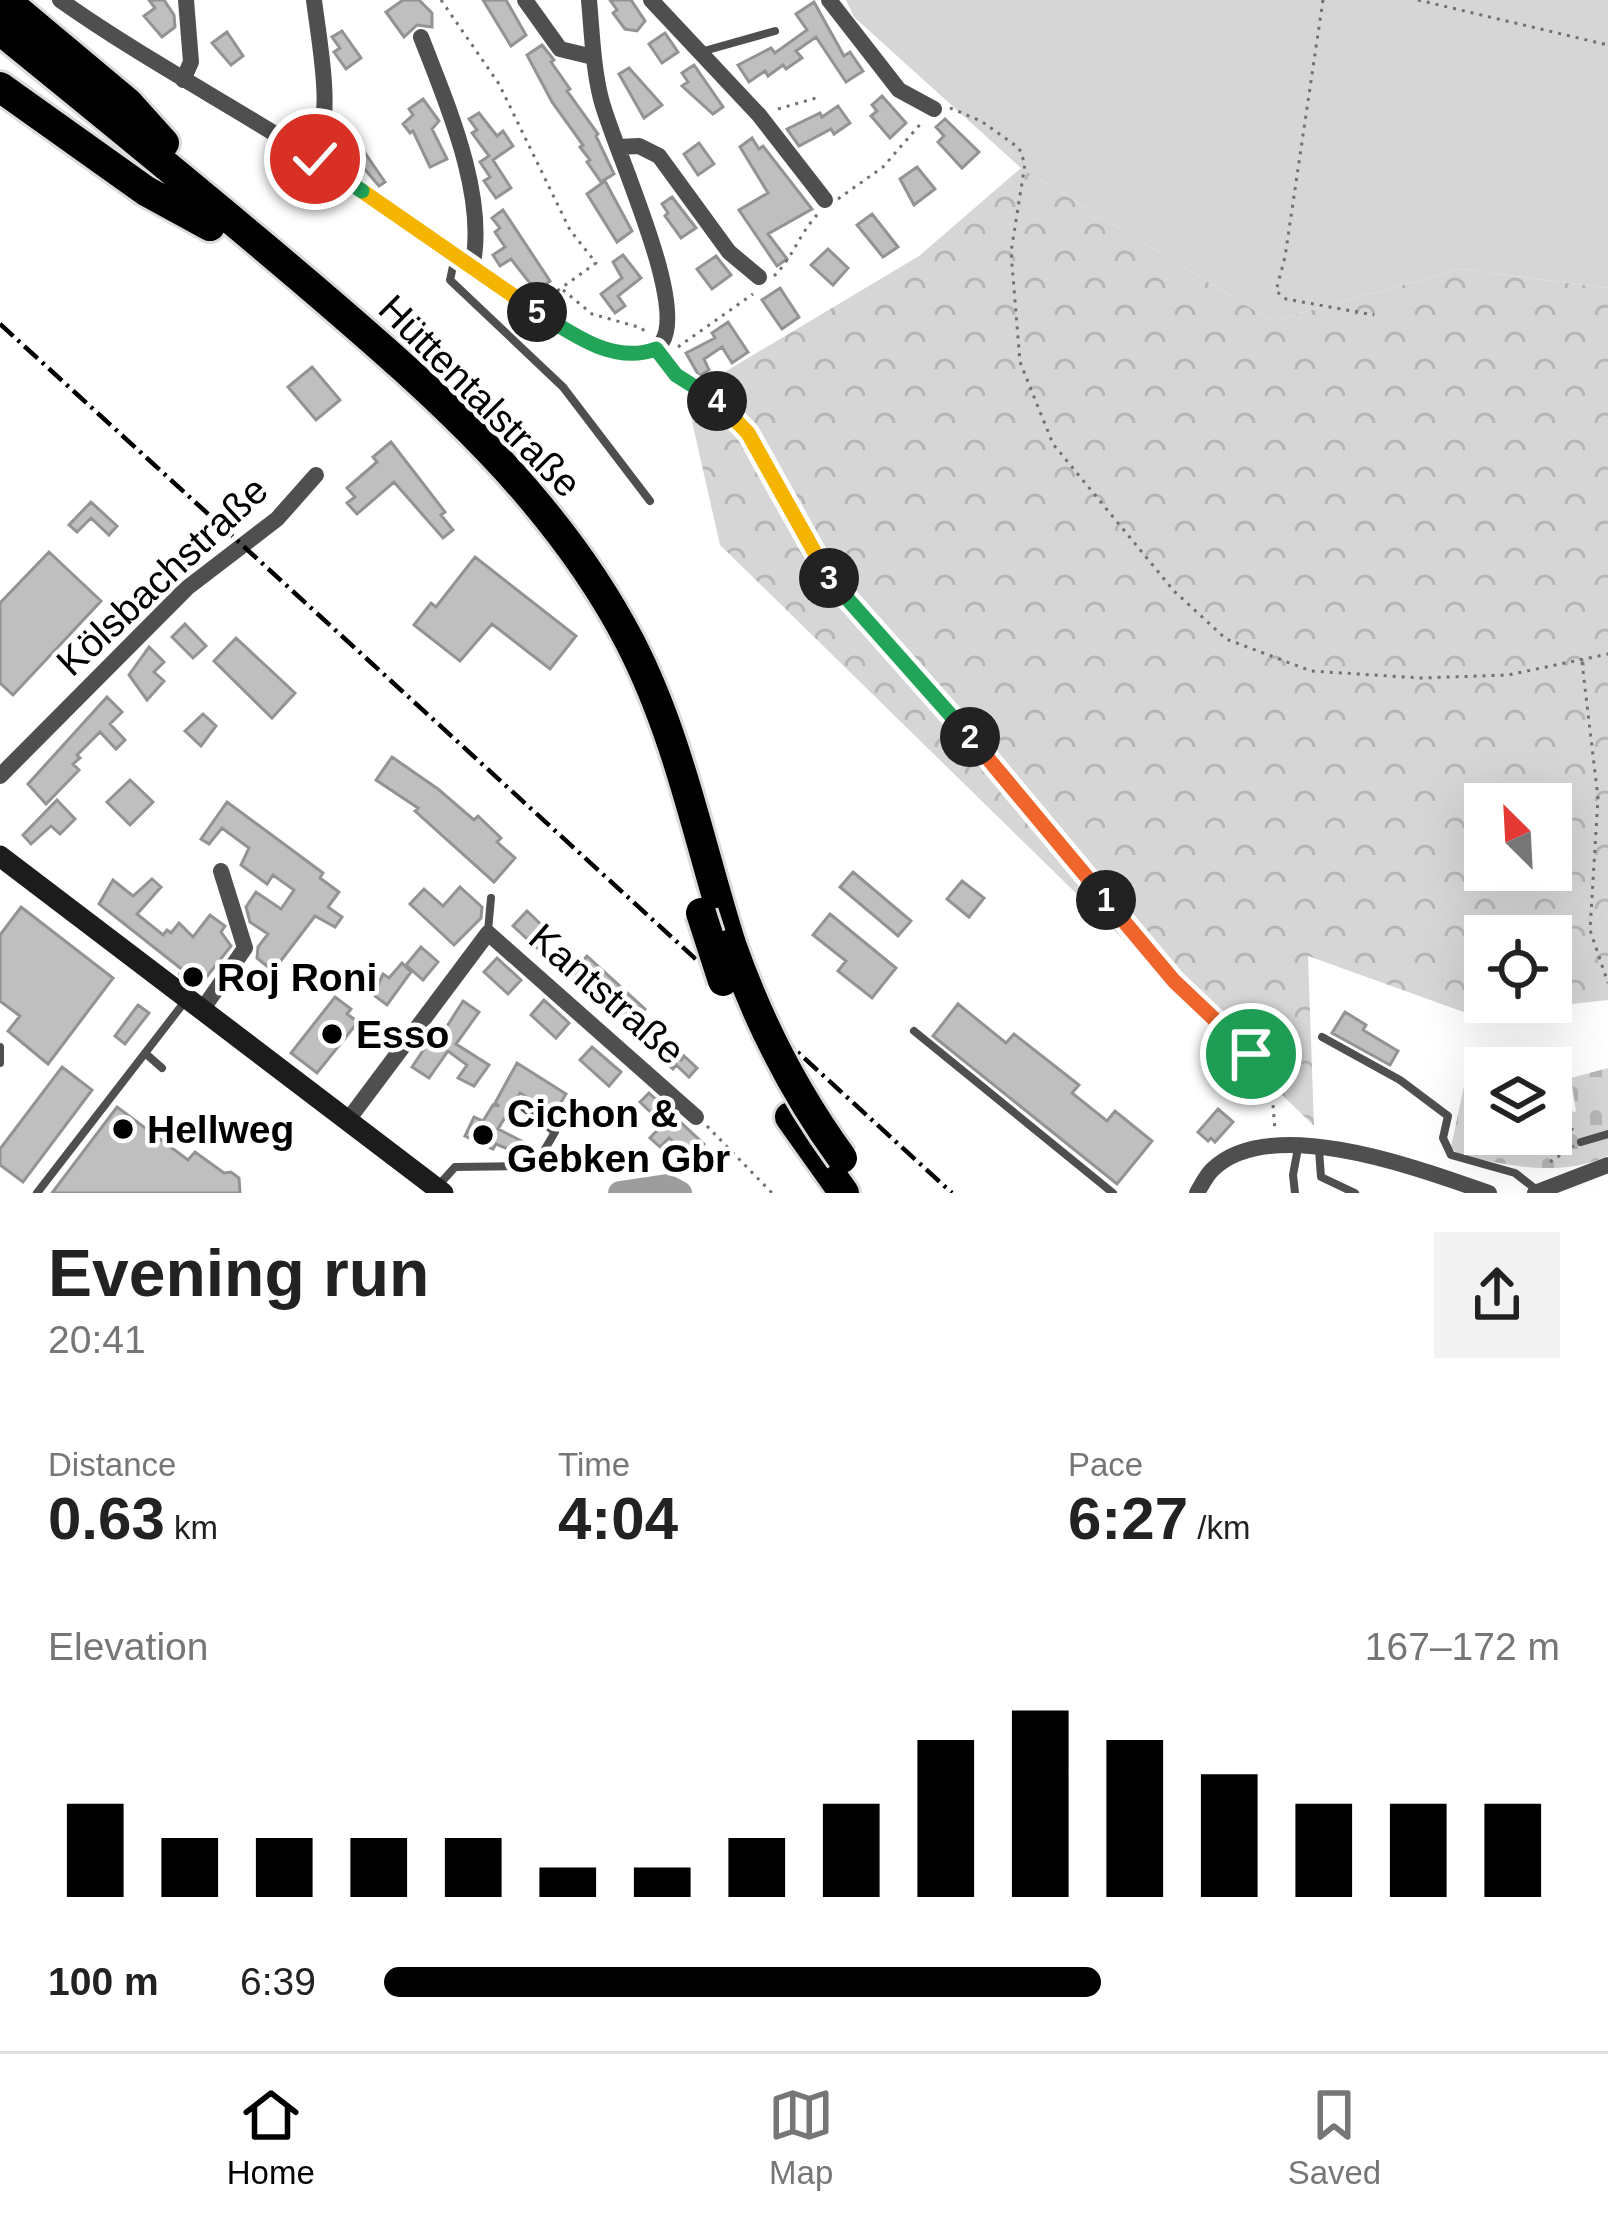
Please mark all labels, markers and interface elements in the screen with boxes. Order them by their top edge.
pin [264,108,366,210]
icon: check [282,126,348,192]
pin: 5 [507,282,567,342]
street label: Hüttentalstraße [371,287,589,505]
text: 5 [528,293,546,330]
pin: 4 [687,371,747,431]
text: 4 [708,382,726,419]
street label: Kölsbachstraße [48,468,276,684]
pin: 3 [799,548,859,608]
text: 3 [820,559,838,596]
pin: 2 [940,707,1000,767]
text: 2 [961,718,979,755]
north arrow [1464,783,1572,891]
map controls [1464,783,1572,1155]
pin: 1 [1076,870,1136,930]
text: 1 [1097,881,1115,918]
street label: Kantstraße [521,915,693,1073]
button: locate [1464,915,1572,1023]
place label: Roj Roni [217,956,377,999]
marker: Roj Roni [180,964,206,990]
pin [1200,1003,1302,1105]
place label: Esso [356,1013,449,1056]
marker: Esso [319,1021,345,1047]
icon: arrive [1218,1021,1284,1087]
button: layers [1464,1047,1572,1155]
place label: Cichon & Gebken Gbr [507,1092,730,1180]
place label: Hellweg [147,1108,294,1151]
marker: Hellweg [110,1116,136,1142]
marker: Cichon & Gebken Gbr [470,1122,496,1148]
button: share [1434,1232,1560,1358]
text: Evening run [48,1236,429,1310]
text: 20:41 [48,1318,146,1361]
text: Distance [48,1446,176,1483]
text: Time [558,1446,630,1483]
text: Pace [1068,1446,1143,1483]
text: 0.63 [48,1485,165,1552]
text: 4:04 [558,1485,678,1552]
text: 6:27 [1068,1485,1188,1552]
text: km [165,1509,218,1546]
text: /km [1188,1509,1250,1546]
text: Elevation [48,1625,208,1668]
text: 167–172 m [1365,1625,1560,1668]
text: 100 m [48,1960,159,2003]
text: 6:39 [240,1960,316,2003]
tab: Home [227,2082,315,2192]
tab: Map [768,2082,834,2192]
tab: Saved [1288,2082,1381,2192]

